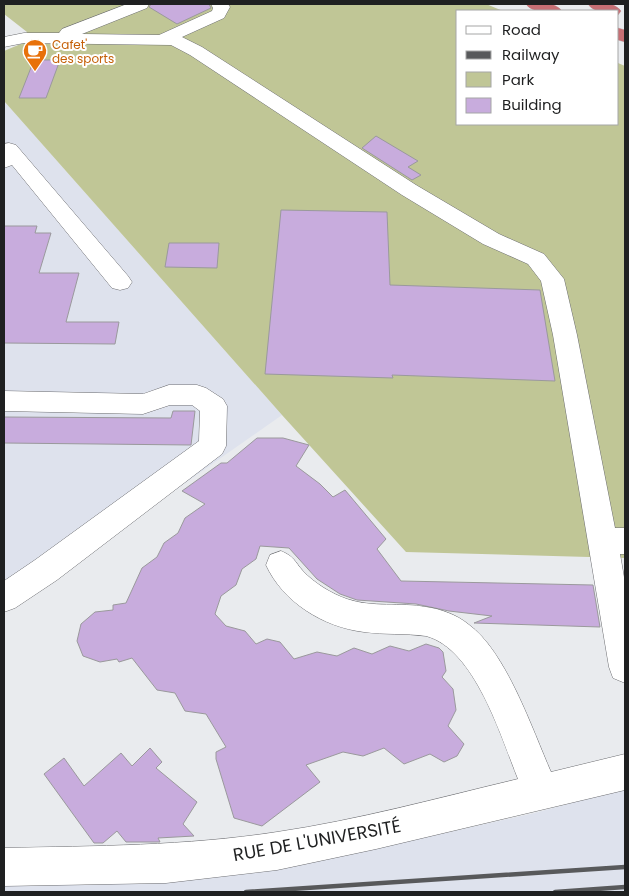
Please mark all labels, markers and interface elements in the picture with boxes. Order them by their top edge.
legend [456,10,619,125]
text: Road [502,19,541,40]
place label: Cafet' des sports [52,36,114,67]
cafe icon: Cafet' des sports [22,38,48,72]
text: Railway [502,44,560,65]
text: Park [502,69,534,90]
text: Building [502,94,562,115]
street label: RUE DE L'UNIVERSITÉ [231,813,403,867]

